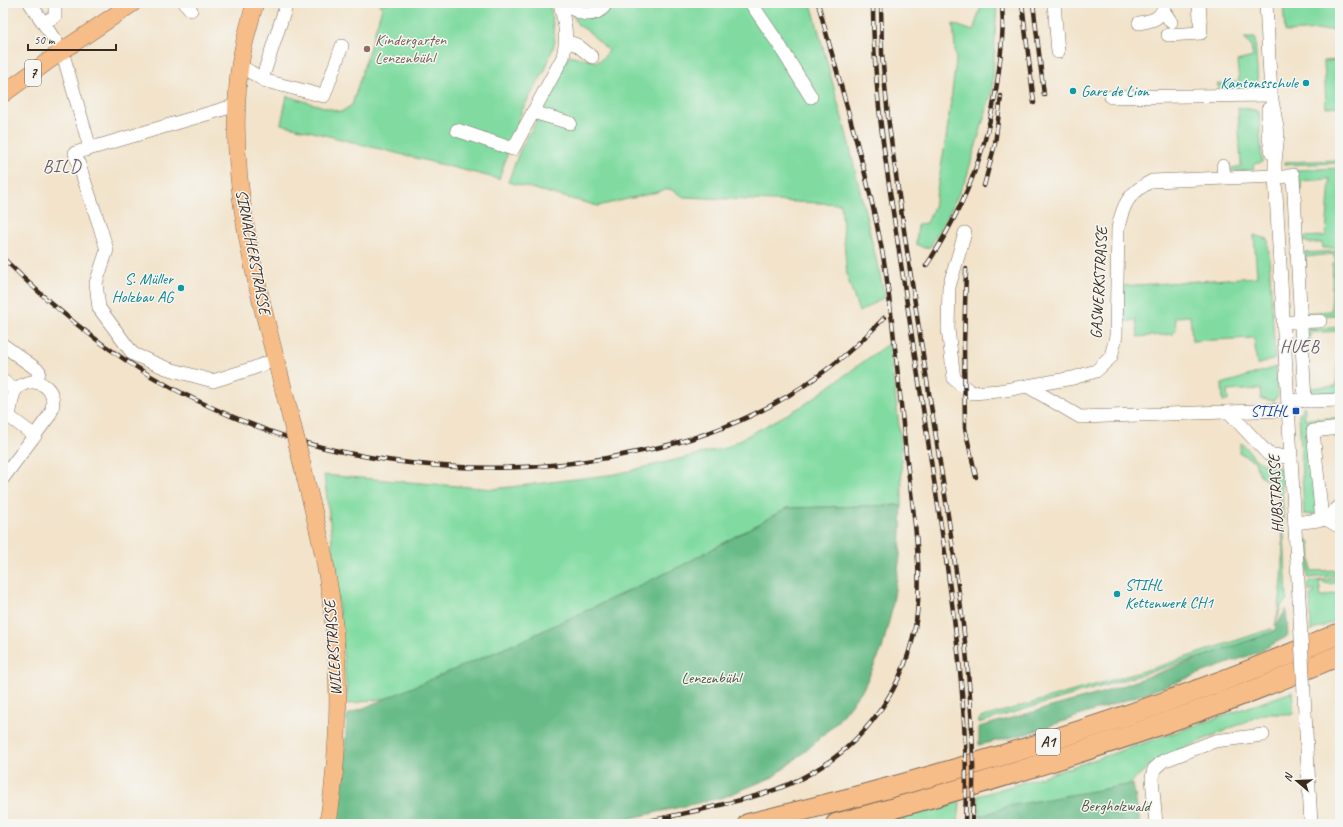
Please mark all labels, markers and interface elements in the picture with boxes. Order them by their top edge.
scale bar [28,26,116,52]
place label: Kindergarten Lenzenbühl [375,30,447,68]
text: 50 m [34,32,56,48]
marker: Kindergarten Lenzenbühl [362,44,372,54]
road number: 7 [25,60,41,86]
place label: Kantonsschule [1220,73,1300,93]
marker: Kantonsschule [1301,78,1311,88]
place label: Gare de Lion [1081,81,1150,101]
marker: Gare de Lion [1068,86,1078,96]
district label: BILD [43,155,82,177]
street label: SIRNACHERSTRASSE [231,188,275,318]
street label: GASWERKSTRASSE [1086,224,1112,339]
place label: S. Müller Holzbau AG [112,269,175,307]
marker: S. Müller Holzbau AG [176,283,186,293]
district label: HUEB [1280,336,1320,357]
place label: STIHL [1250,401,1289,421]
marker: STIHL [1291,406,1301,416]
street label: HUBSTRASSE [1264,452,1288,534]
place label: STIHL Kettenwerk CH1 [1125,575,1214,613]
marker: STIHL Kettenwerk CH1 [1112,589,1122,599]
street label: WILERSTRASSE [320,597,346,696]
park label: Lenzenbühl [681,668,744,688]
road number: A1 [1036,729,1060,755]
north arrow [1277,761,1317,801]
text: N [1280,770,1296,783]
park label: Bergholzwald [1080,796,1152,816]

